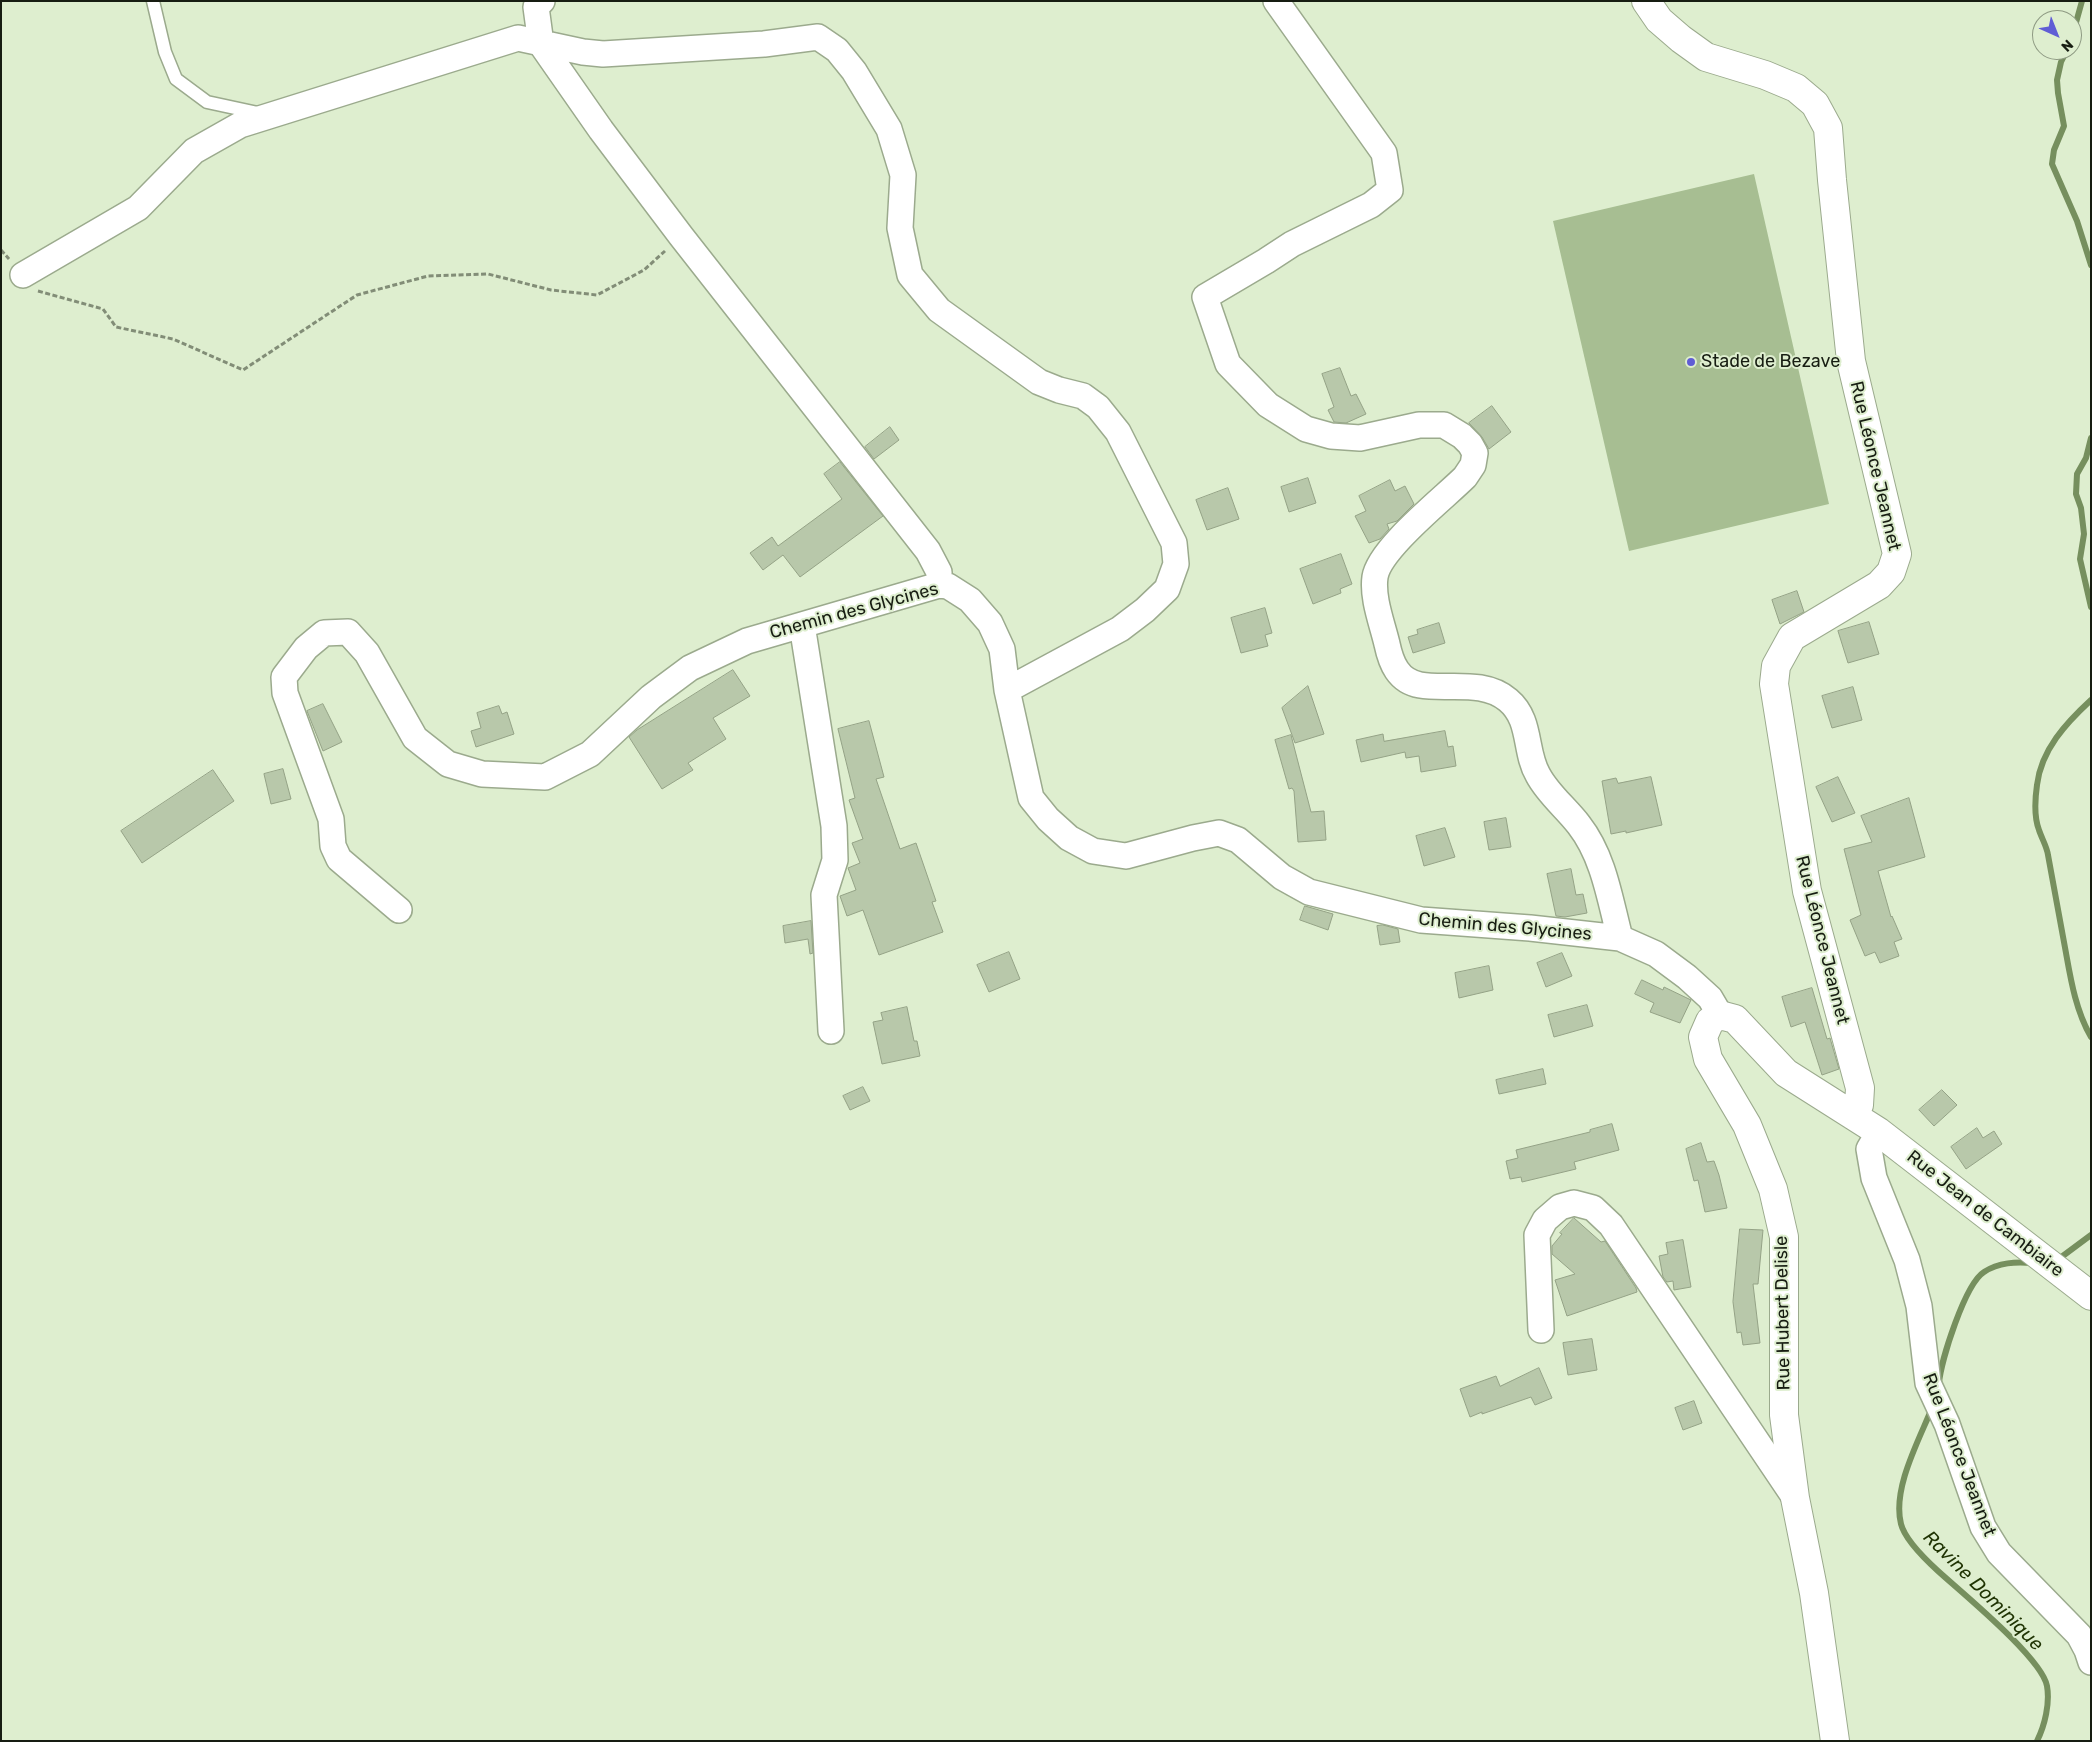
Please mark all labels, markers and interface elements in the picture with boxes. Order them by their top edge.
north arrow [2032,10,2082,60]
text: N [2058,36,2077,55]
place label: Stade de Bezave [1701,351,1840,373]
marker: Stade de Bezave [1685,356,1697,368]
street label: Rue Léonce Jeannet [1845,379,1905,553]
street label: Chemin des Glycines [767,578,941,644]
street label: Rue Léonce Jeannet [1791,853,1853,1027]
street label: Chemin des Glycines [1417,909,1593,945]
street label: Rue Jean de Cambiaire [1902,1146,2068,1282]
street label: Rue Hubert Delisle [1771,1235,1795,1391]
street label: Rue Léonce Jeannet [1918,1370,2000,1540]
water label: Ravine Dominique [1918,1526,2048,1656]

